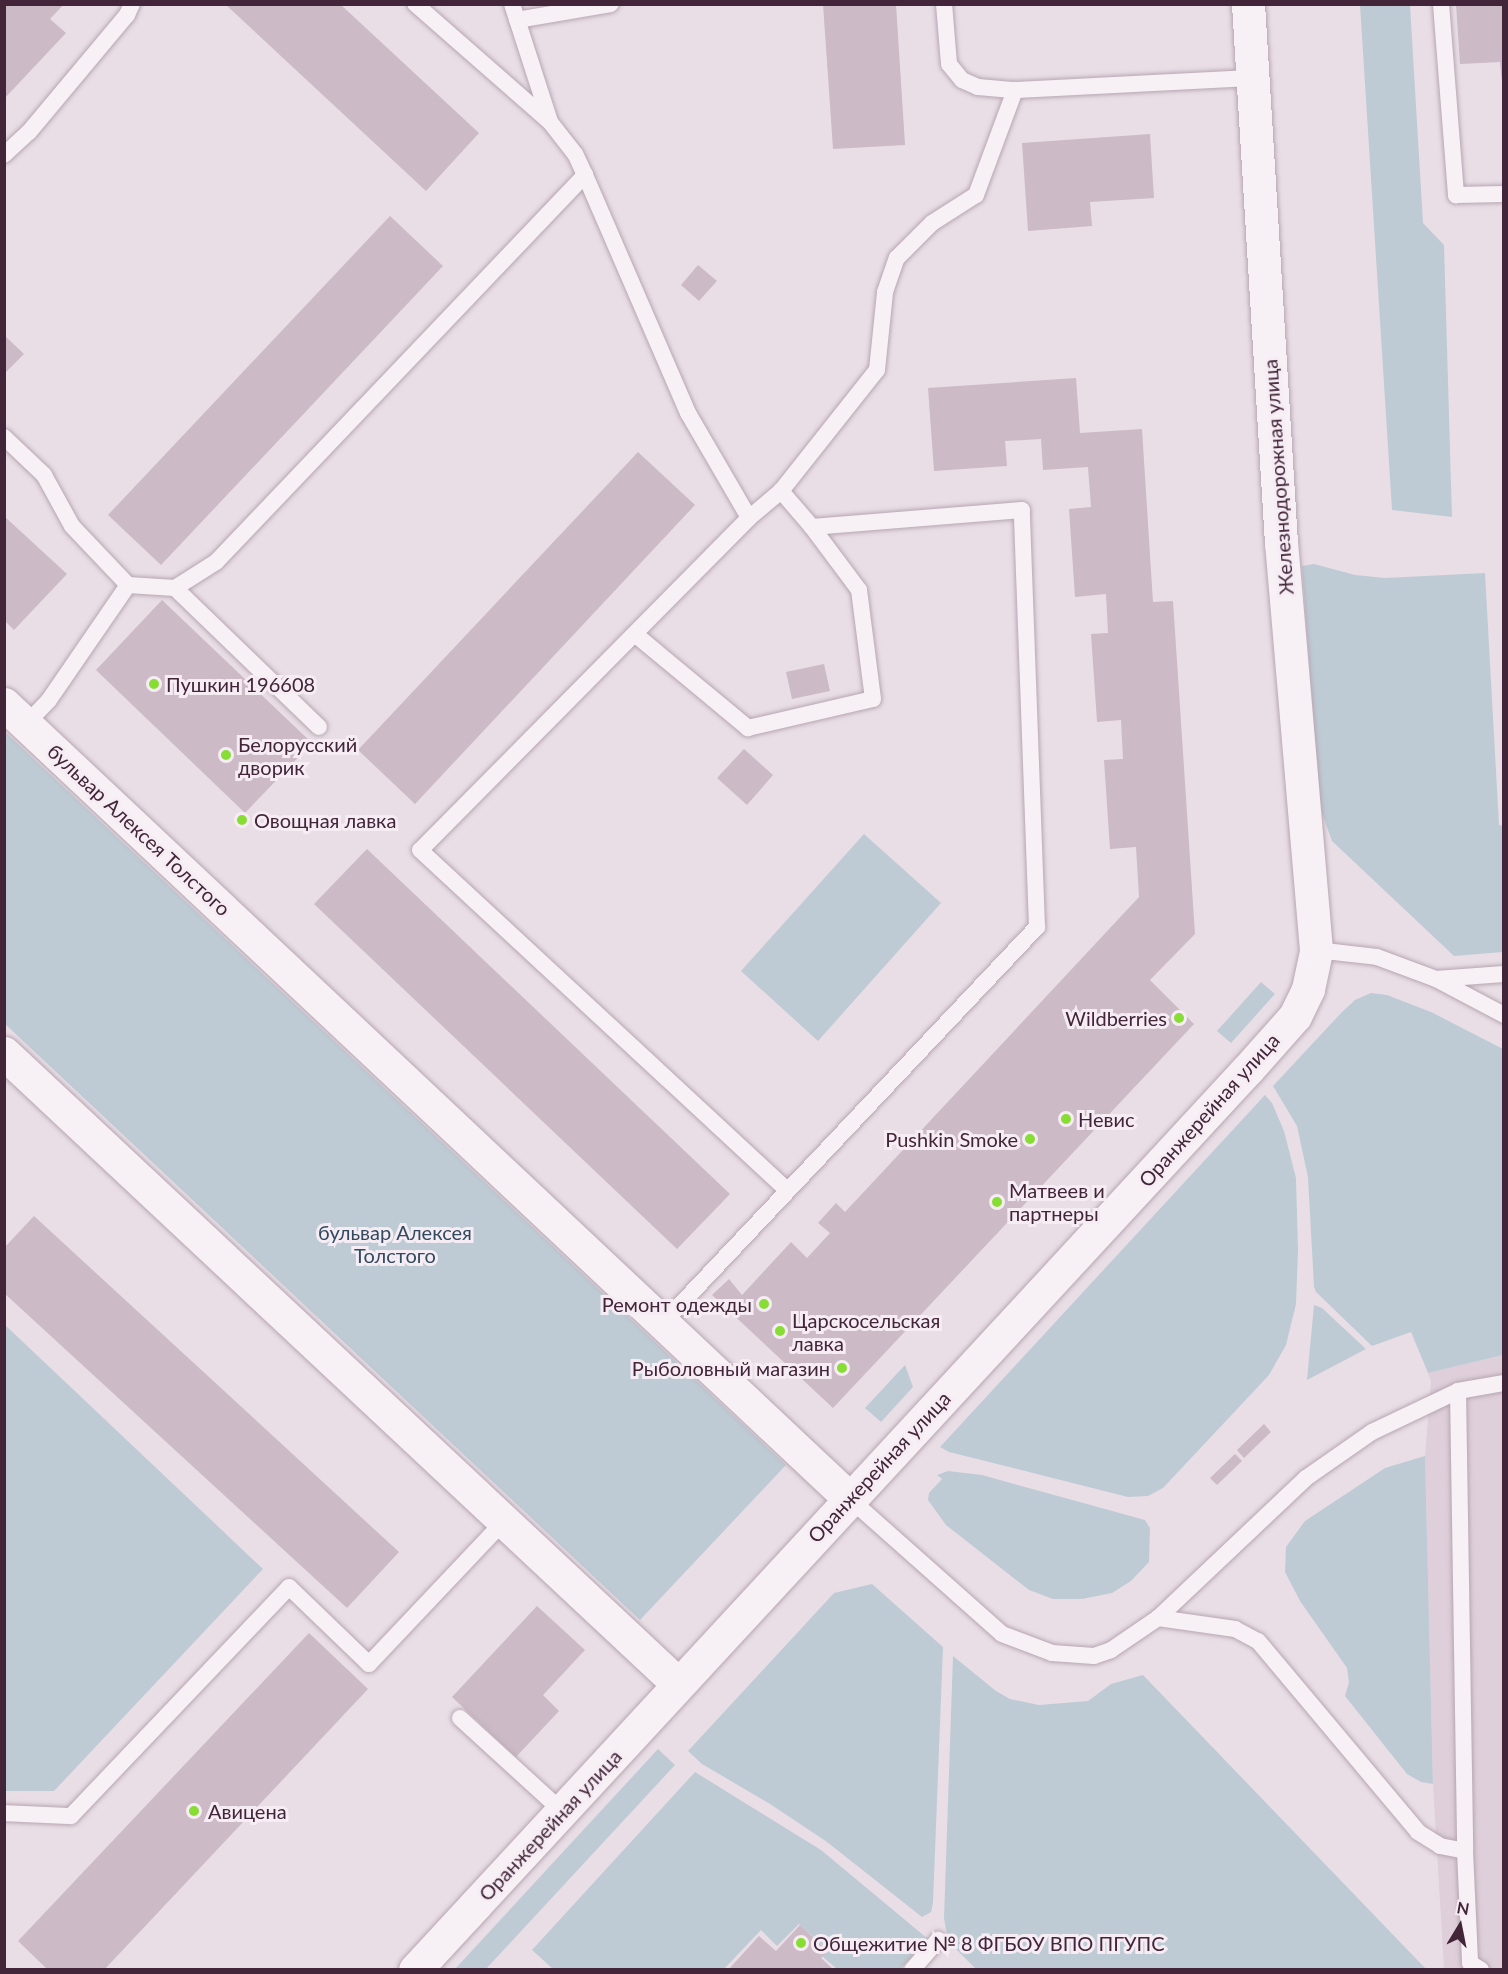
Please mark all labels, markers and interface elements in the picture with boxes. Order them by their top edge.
street label: Железнодорожная улица [1258,358,1298,596]
place label: Пушкин 196608 [166,672,315,696]
marker: Пушкин 196608 [147,677,161,691]
place label: Белорусский дворик [238,732,357,779]
street label: бульвар Алексея Толстого [43,739,235,921]
marker: Белорусский дворик [219,748,233,762]
place label: Овощная лавка [254,808,396,832]
marker: Овощная лавка [235,813,249,827]
place label: Wildberries [1065,1006,1167,1030]
marker: Wildberries [1172,1011,1186,1025]
street label: Оранжерейная улица [1134,1028,1284,1192]
place label: Невис [1078,1107,1135,1131]
marker: Невис [1059,1112,1073,1126]
place label: Pushkin Smoke [885,1127,1018,1151]
marker: Pushkin Smoke [1023,1132,1037,1146]
place label: Матвеев и партнеры [1009,1178,1105,1225]
marker: Матвеев и партнеры [990,1195,1004,1209]
park label: бульвар Алексея Толстого [318,1221,472,1268]
place label: Ремонт одежды [602,1292,752,1316]
marker: Ремонт одежды [757,1297,771,1311]
place label: Царскосельская лавка [792,1308,940,1355]
marker: Царскосельская лавка [773,1324,787,1338]
place label: Рыболовный магазин [632,1356,830,1380]
marker: Рыболовный магазин [835,1361,849,1375]
street label: Оранжерейная улица [803,1386,955,1548]
street label: Оранжерейная улица [474,1744,626,1906]
place label: Авицена [208,1799,287,1823]
marker: Авицена [185,1802,203,1820]
north arrow [1430,1896,1490,1956]
text: N [1455,1897,1471,1918]
place label: Общежитие № 8 ФГБОУ ВПО ПГУПС [813,1931,1165,1955]
marker: Общежитие № 8 ФГБОУ ВПО ПГУПС [794,1936,808,1950]

